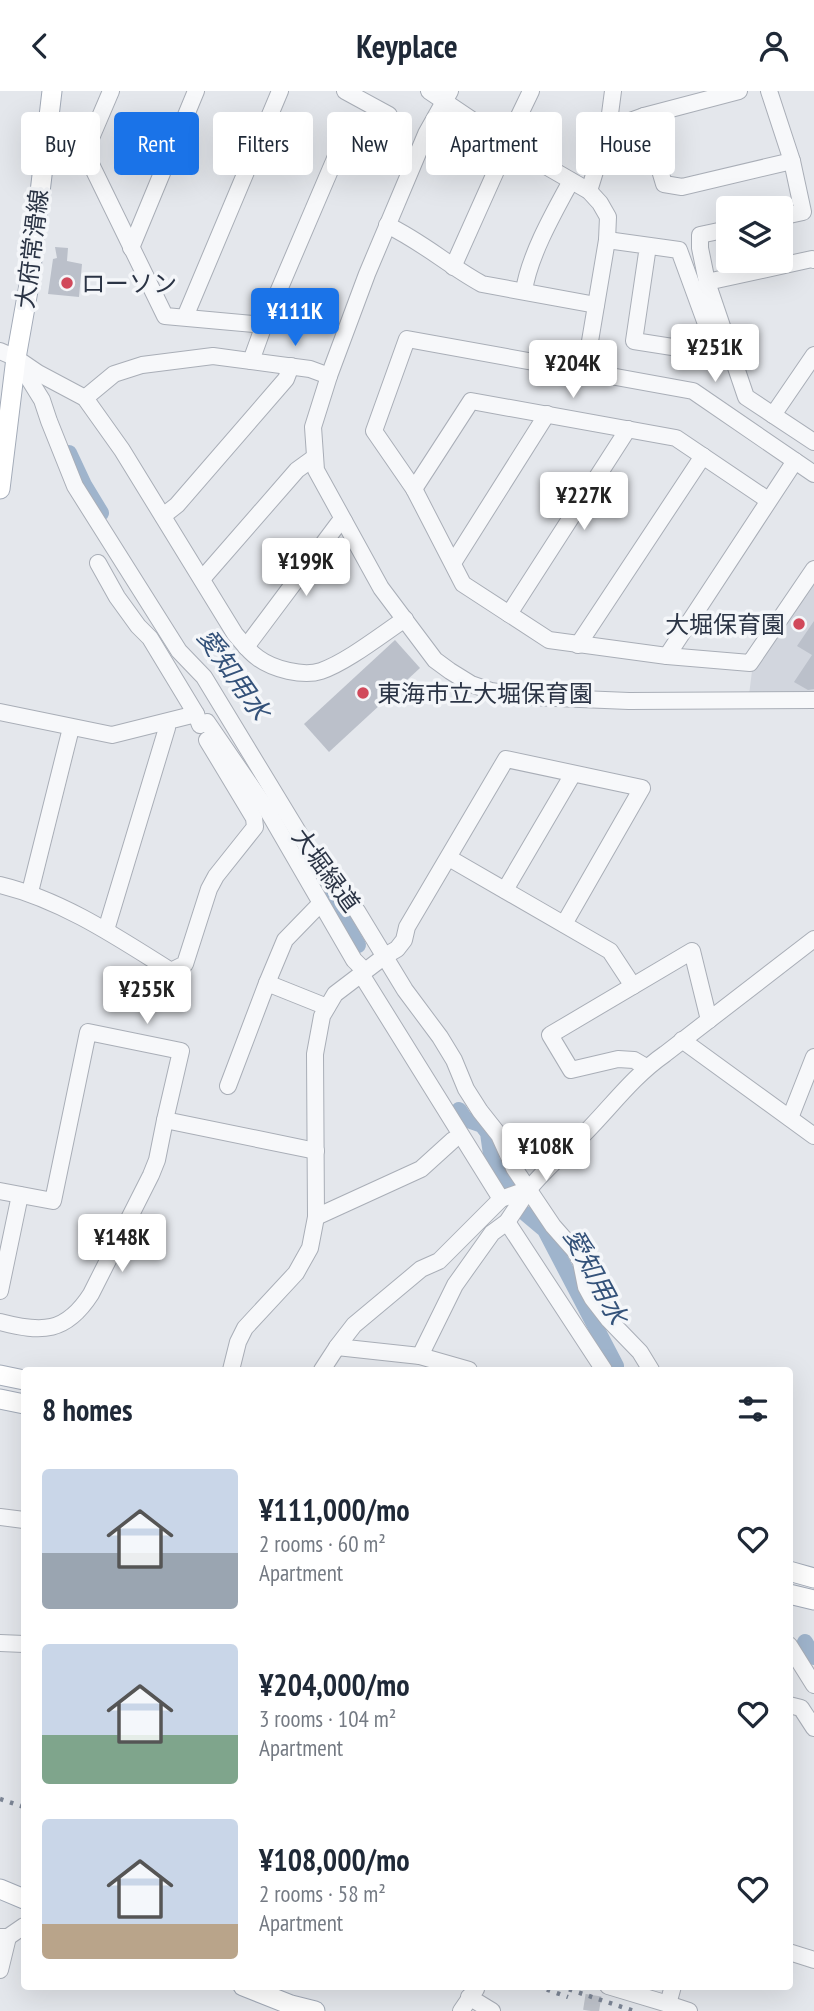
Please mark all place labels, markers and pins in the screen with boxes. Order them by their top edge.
place label: ローソン [81,268,177,299]
marker: ローソン [59,275,75,291]
pin: ¥111K [246,289,344,348]
pin: ¥251K [666,324,764,384]
pin: ¥204K [524,341,622,400]
pin: ¥227K [535,473,633,532]
pin: ¥199K [257,539,355,598]
place label: 大堀保育園 [665,609,785,640]
marker: 大堀保育園 [791,616,807,632]
place label: 東海市立大堀保育園 [377,678,593,709]
marker: 東海市立大堀保育園 [355,685,371,701]
pin: ¥255K [98,967,196,1026]
pin: ¥108K [497,1123,595,1183]
pin: ¥148K [73,1215,171,1274]

